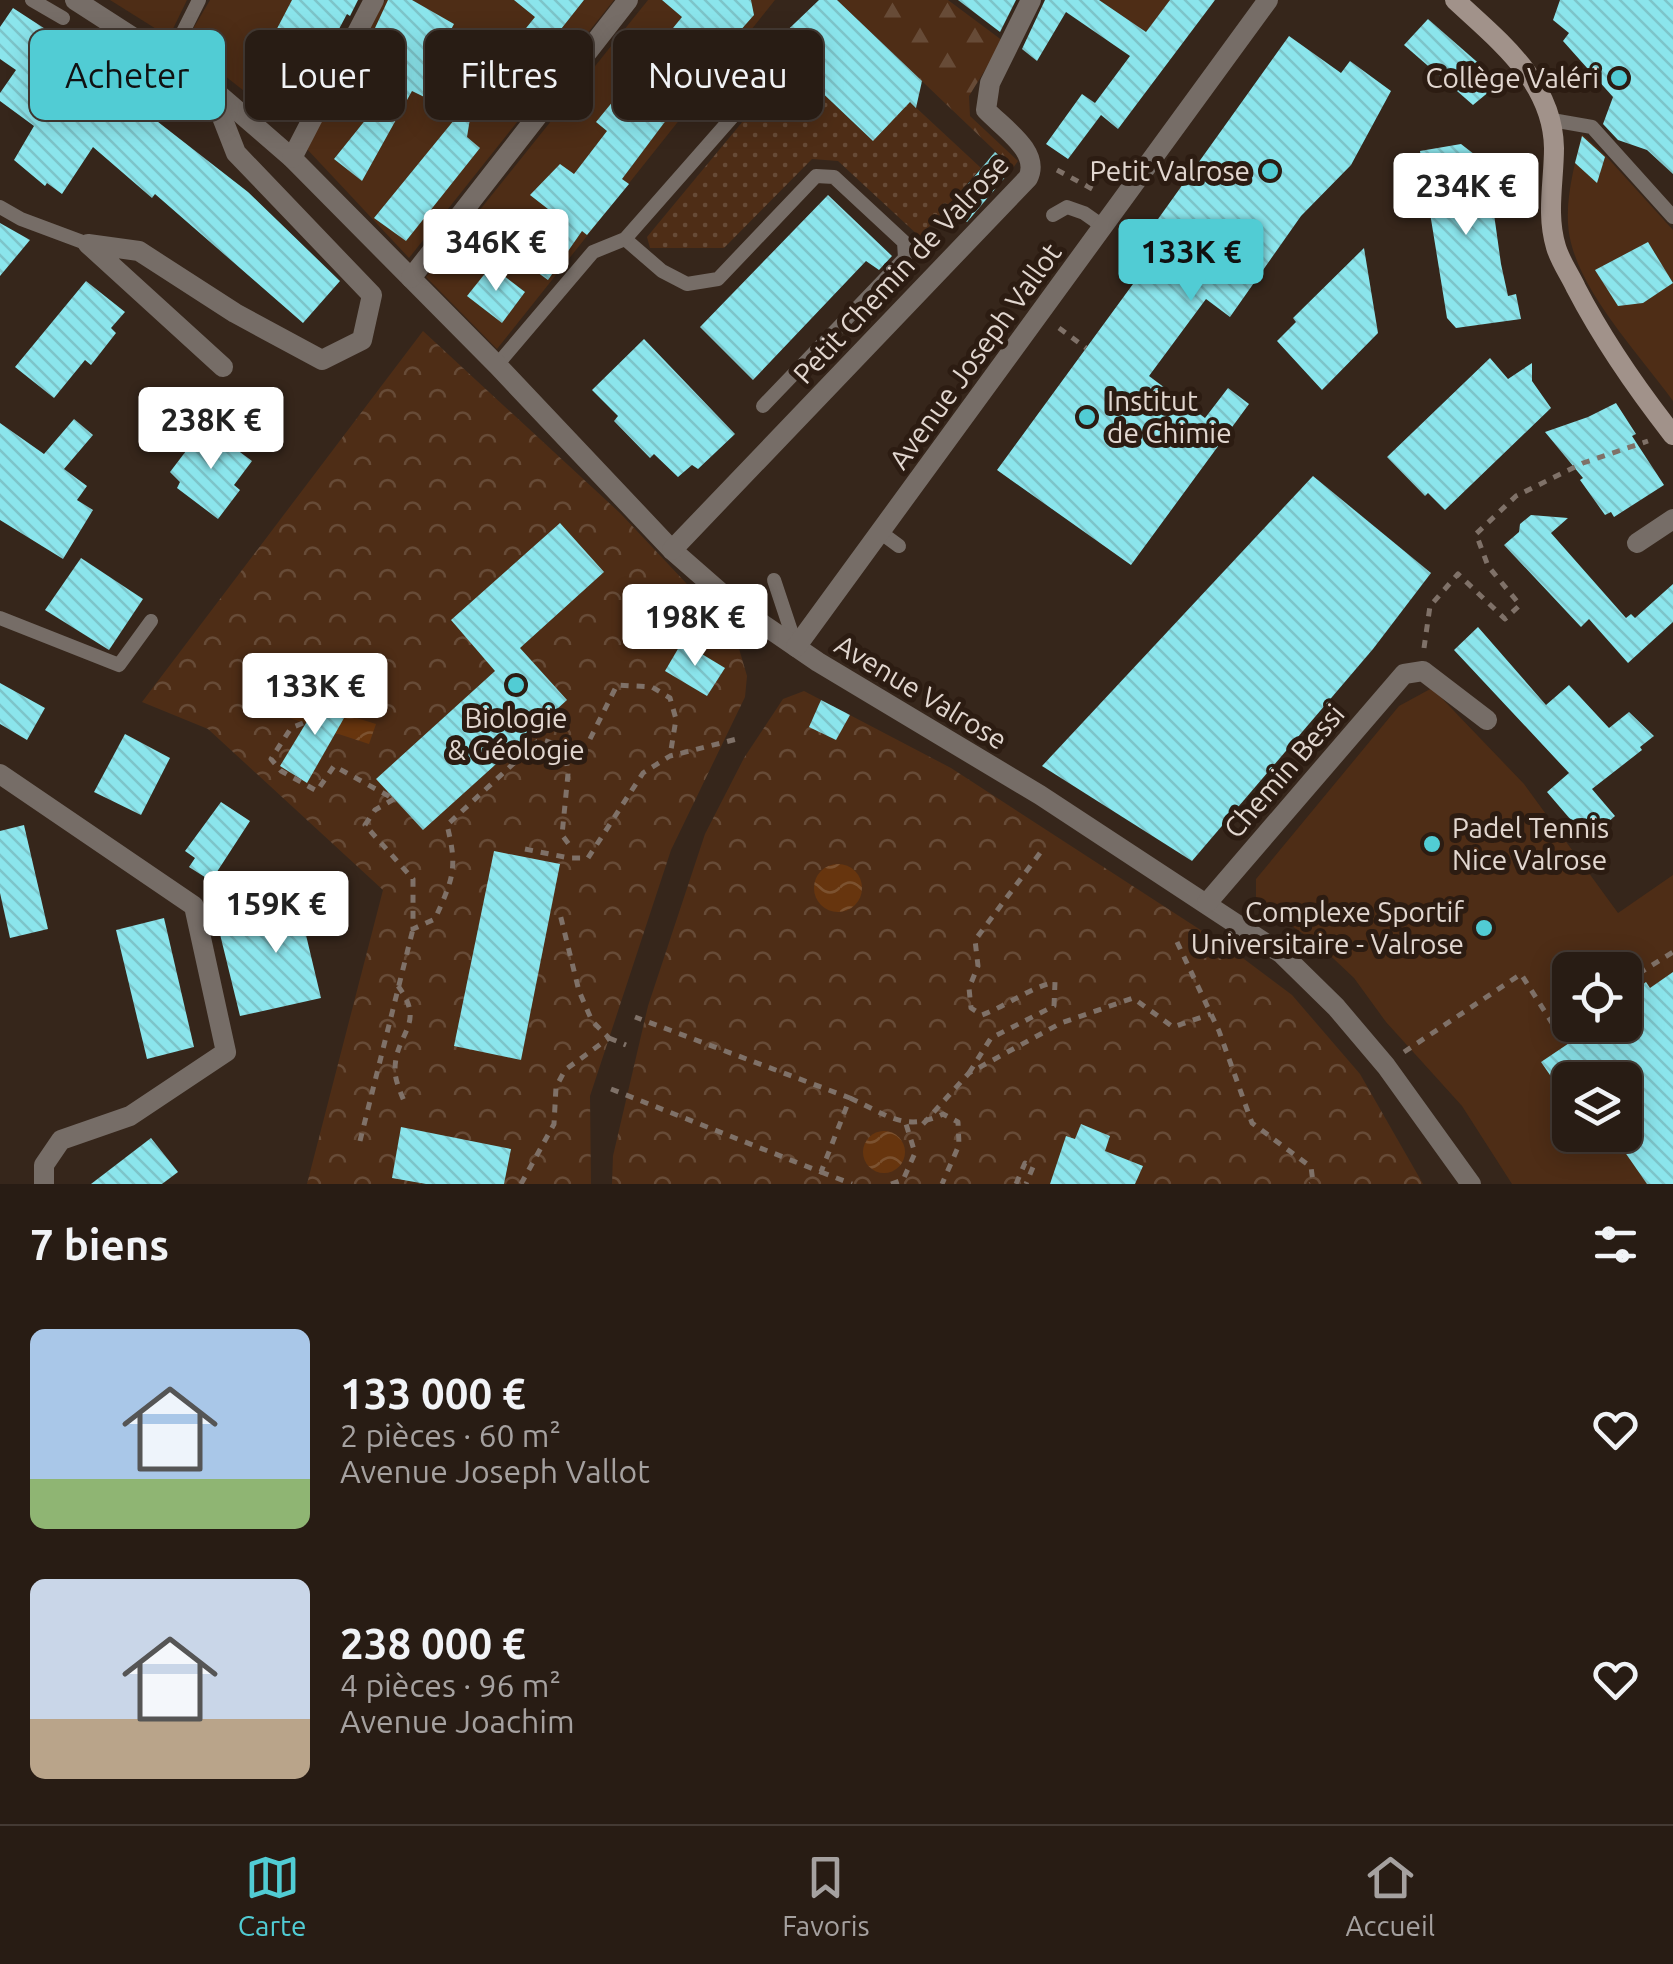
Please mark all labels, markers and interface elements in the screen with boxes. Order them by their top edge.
chip: Acheter [30,30,225,120]
chip: Louer [245,30,405,120]
chip: Filtres [425,30,593,120]
chip: Nouveau [613,30,823,120]
place label: Collège Valéri [1425,62,1599,93]
marker: Collège Valéri [1608,67,1630,89]
street label: Petit Chemin de Valrose [787,148,1015,389]
pin: 234K € [1385,153,1547,238]
place label: Petit Valrose [1090,155,1250,186]
marker: Petit Valrose [1259,160,1281,182]
text: 234K € [1415,167,1517,203]
pin: 346K € [415,209,577,294]
pin: 133K € [1110,219,1272,304]
text: 346K € [445,223,547,259]
text: 133K € [1140,233,1242,269]
street label: Avenue Joseph Vallot [882,237,1067,474]
place label: Institut de Chimie [1107,385,1232,448]
pin: 238K € [130,387,292,472]
text: 238K € [160,401,262,437]
marker: Institut de Chimie [1076,406,1098,428]
pin: 198K € [614,584,776,669]
text: 198K € [644,598,746,634]
street label: Avenue Valrose [830,628,1013,755]
pin: 133K € [234,653,396,738]
text: 133K € [264,667,366,703]
marker: Biologie & Géologie [505,674,527,696]
street label: Chemin Bessi [1217,698,1350,844]
place label: Biologie & Géologie [447,702,585,765]
place label: Padel Tennis Nice Valrose [1452,812,1609,875]
marker: Padel Tennis Nice Valrose [1421,833,1443,855]
pin: 159K € [195,871,357,956]
text: 159K € [225,885,327,921]
place label: Complexe Sportif Universitaire - Valrose [1191,896,1464,959]
marker: Complexe Sportif Universitaire - Valrose [1473,917,1495,939]
map controls [1552,952,1642,1152]
button: locate [1552,952,1642,1042]
button: layers [1552,1062,1642,1152]
icon: filters [1588,1217,1643,1272]
text: 7 biens [30,1221,169,1268]
icon: home [110,1369,230,1489]
text: 133 000 € [340,1370,526,1417]
icon: heart [1588,1402,1643,1457]
text: 2 pièces · 60 m² [340,1417,561,1453]
text: Avenue Joseph Vallot [340,1453,650,1489]
icon: home [110,1619,230,1739]
text: 238 000 € [340,1620,526,1667]
icon: heart [1588,1652,1643,1707]
text: 4 pièces · 96 m² [340,1667,561,1703]
text: Avenue Joachim [340,1703,575,1739]
tab: Carte [238,1850,306,1941]
tab: Favoris [782,1850,870,1941]
tab: Accueil [1345,1850,1435,1941]

